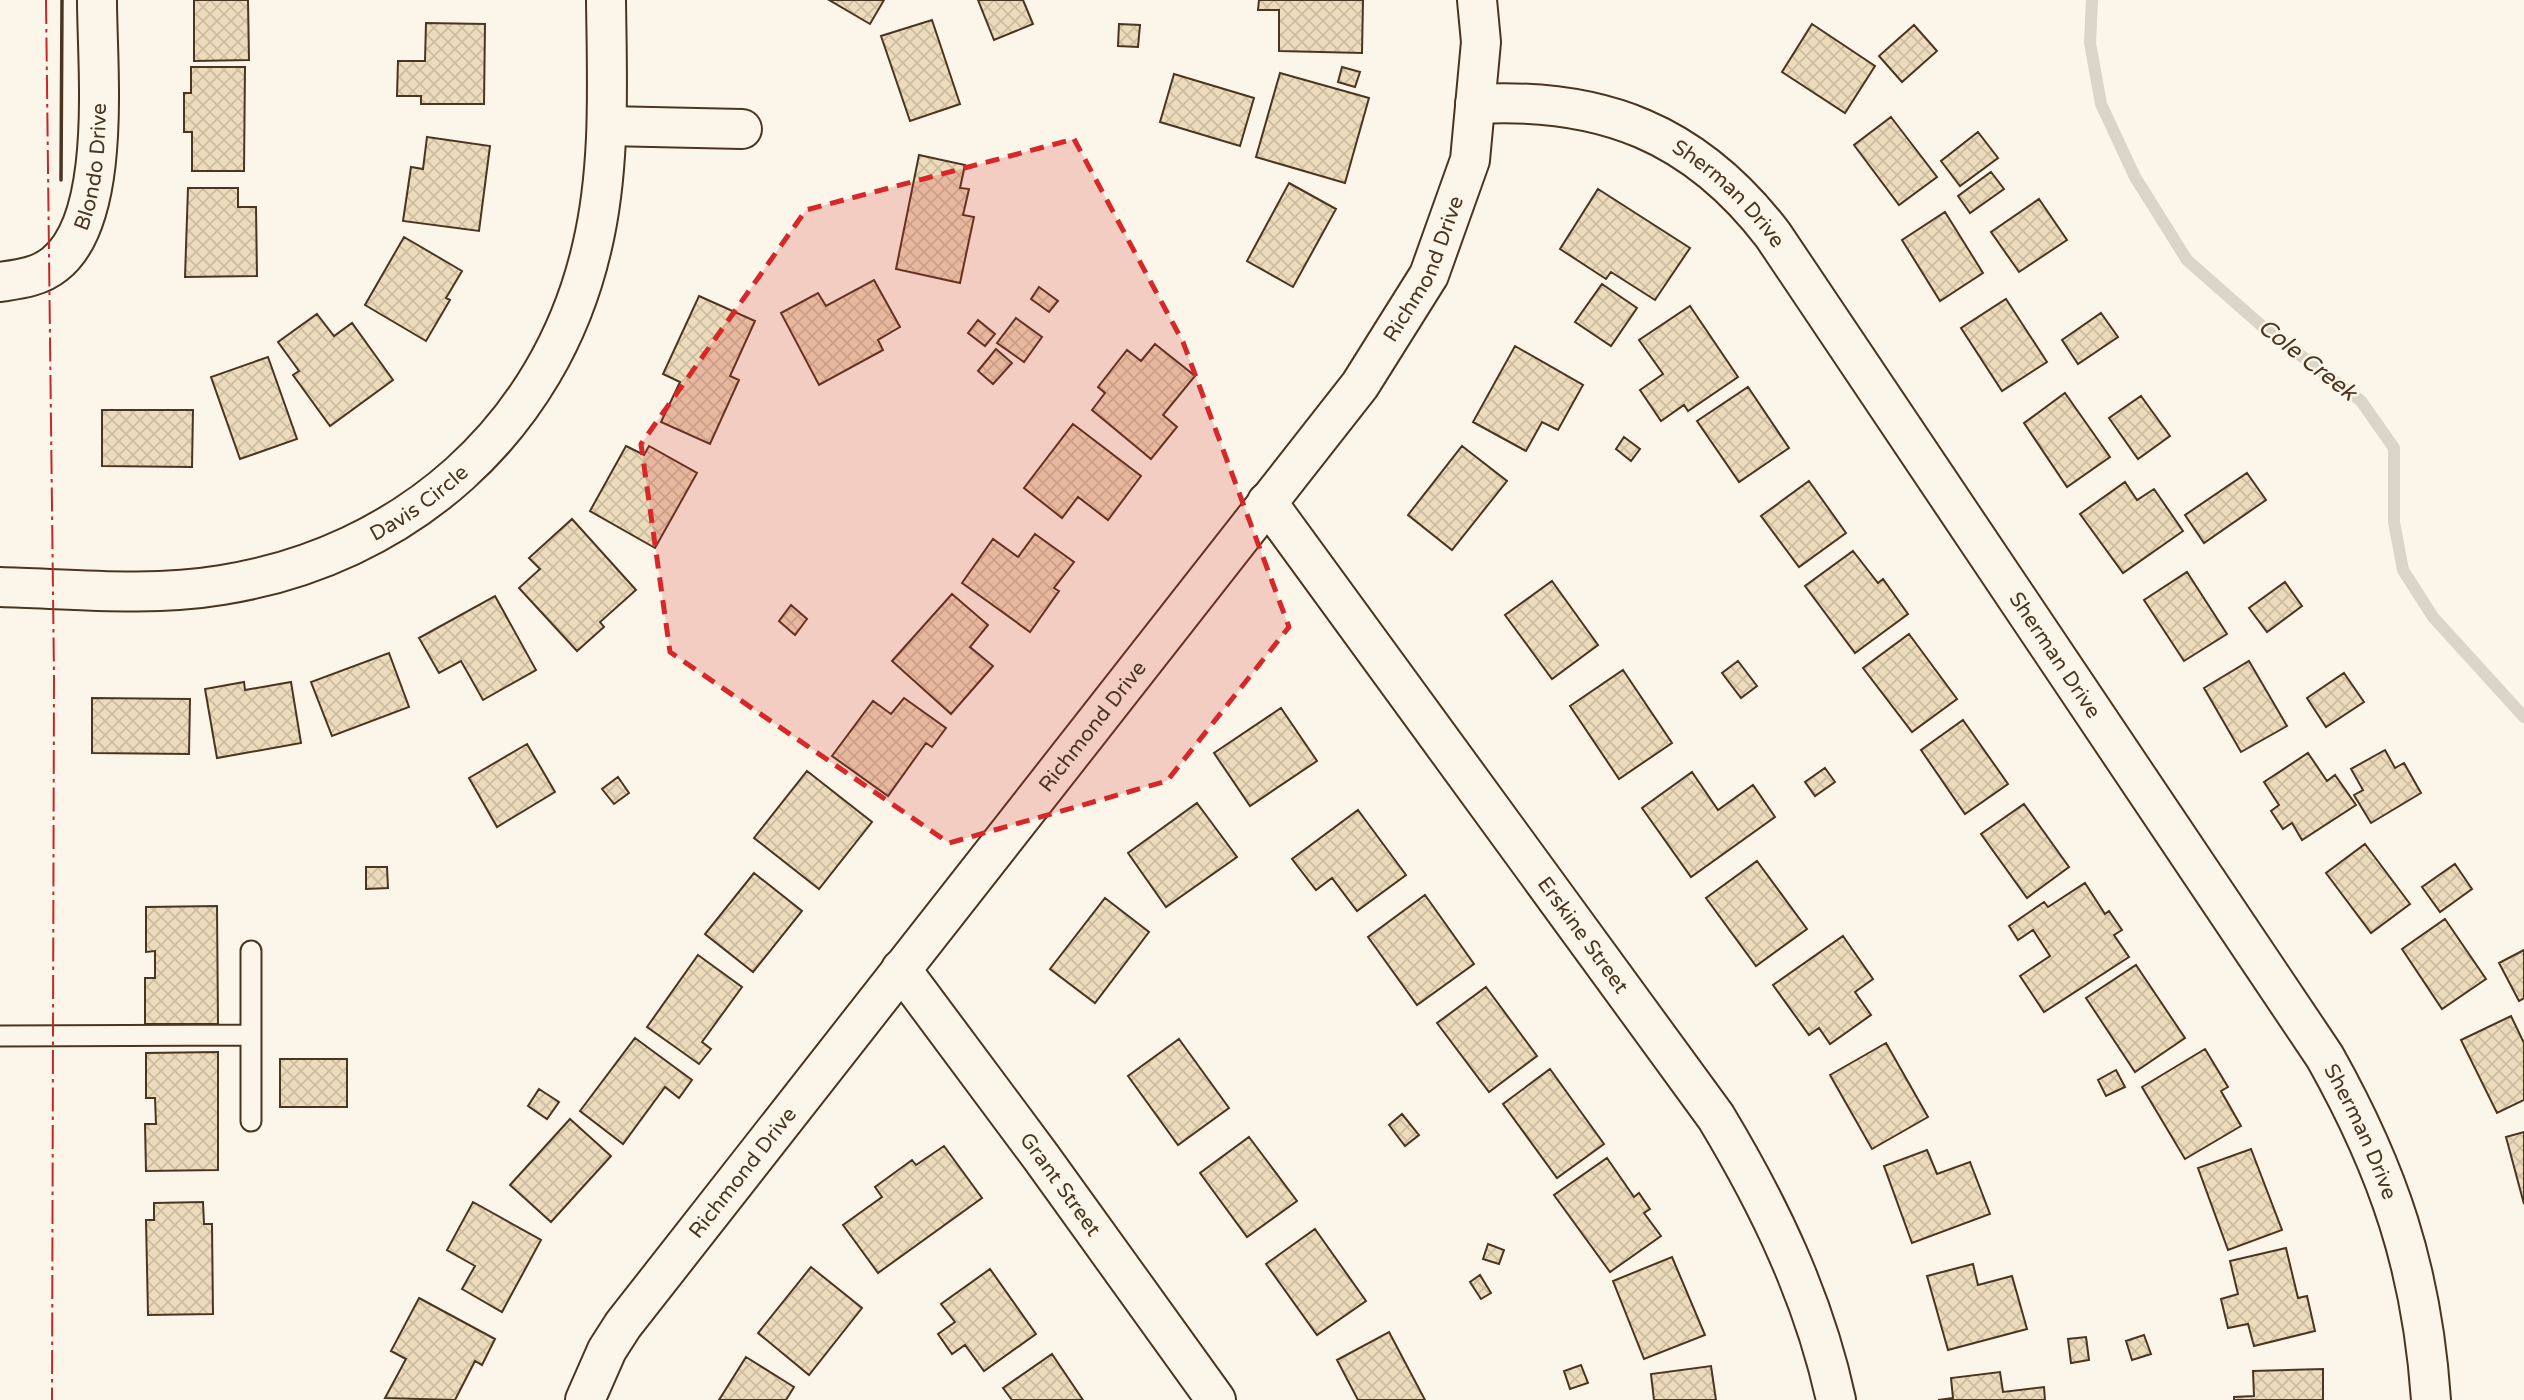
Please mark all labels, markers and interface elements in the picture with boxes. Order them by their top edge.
street label: Blondo Drive [68,103,112,234]
street label: Sherman Drive [1668,134,1790,252]
street label: Richmond Drive [1378,192,1469,346]
water label: Cole Creek [2252,313,2363,408]
street label: Davis Circle [365,460,473,546]
street label: Sherman Drive [2004,587,2106,723]
street label: Richmond Drive [1033,656,1151,797]
street label: Erskine Street [1532,872,1634,998]
street label: Sherman Drive [2319,1060,2403,1203]
street label: Richmond Drive [683,1102,802,1243]
street label: Grant Street [1015,1128,1106,1241]

